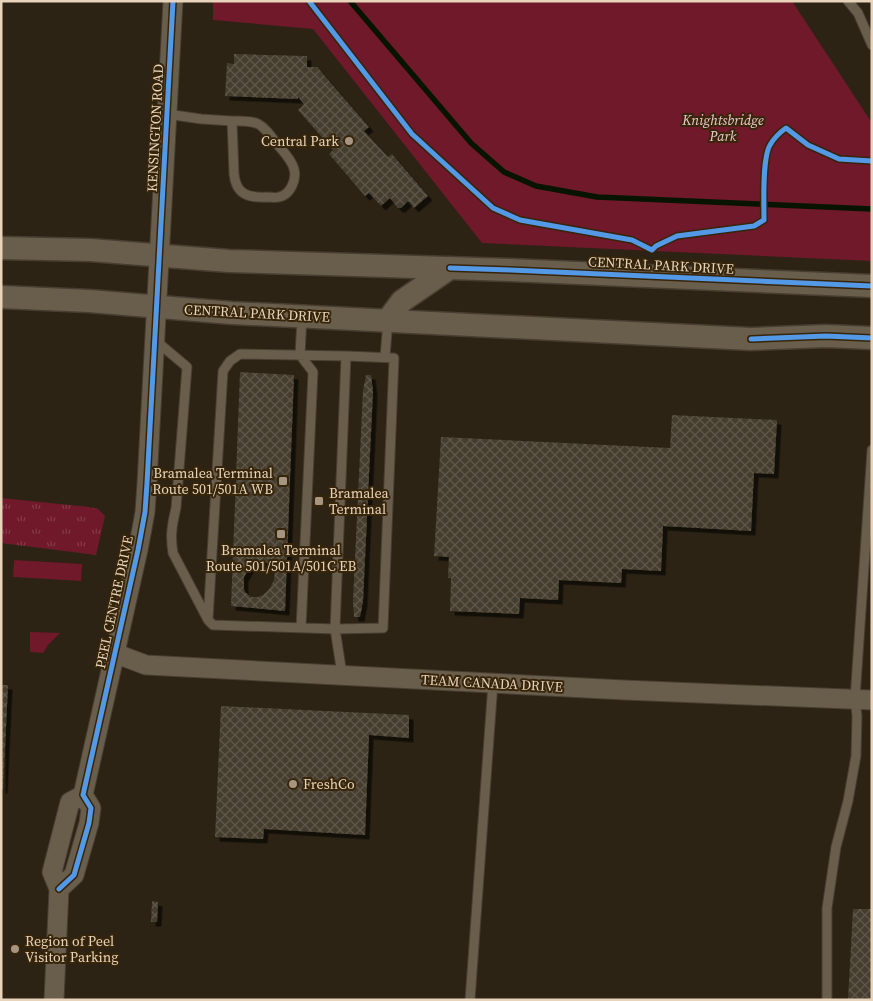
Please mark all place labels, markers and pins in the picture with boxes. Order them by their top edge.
place label: Central Park [261,131,339,151]
marker: Central Park [343,135,355,147]
place label: Bramalea Terminal Route 501/501A WB [152,463,273,499]
marker: Bramalea Terminal Route 501/501A WB [277,475,289,487]
place label: Bramalea Terminal [329,483,390,519]
marker: Bramalea Terminal [313,495,325,507]
marker: Bramalea Terminal Route 501/501A/501C EB [275,528,287,540]
place label: Bramalea Terminal Route 501/501A/501C EB [206,540,356,576]
place label: FreshCo [303,774,355,794]
marker: FreshCo [287,778,299,790]
place label: Region of Peel Visitor Parking [25,931,119,967]
marker: Region of Peel Visitor Parking [9,943,21,955]

